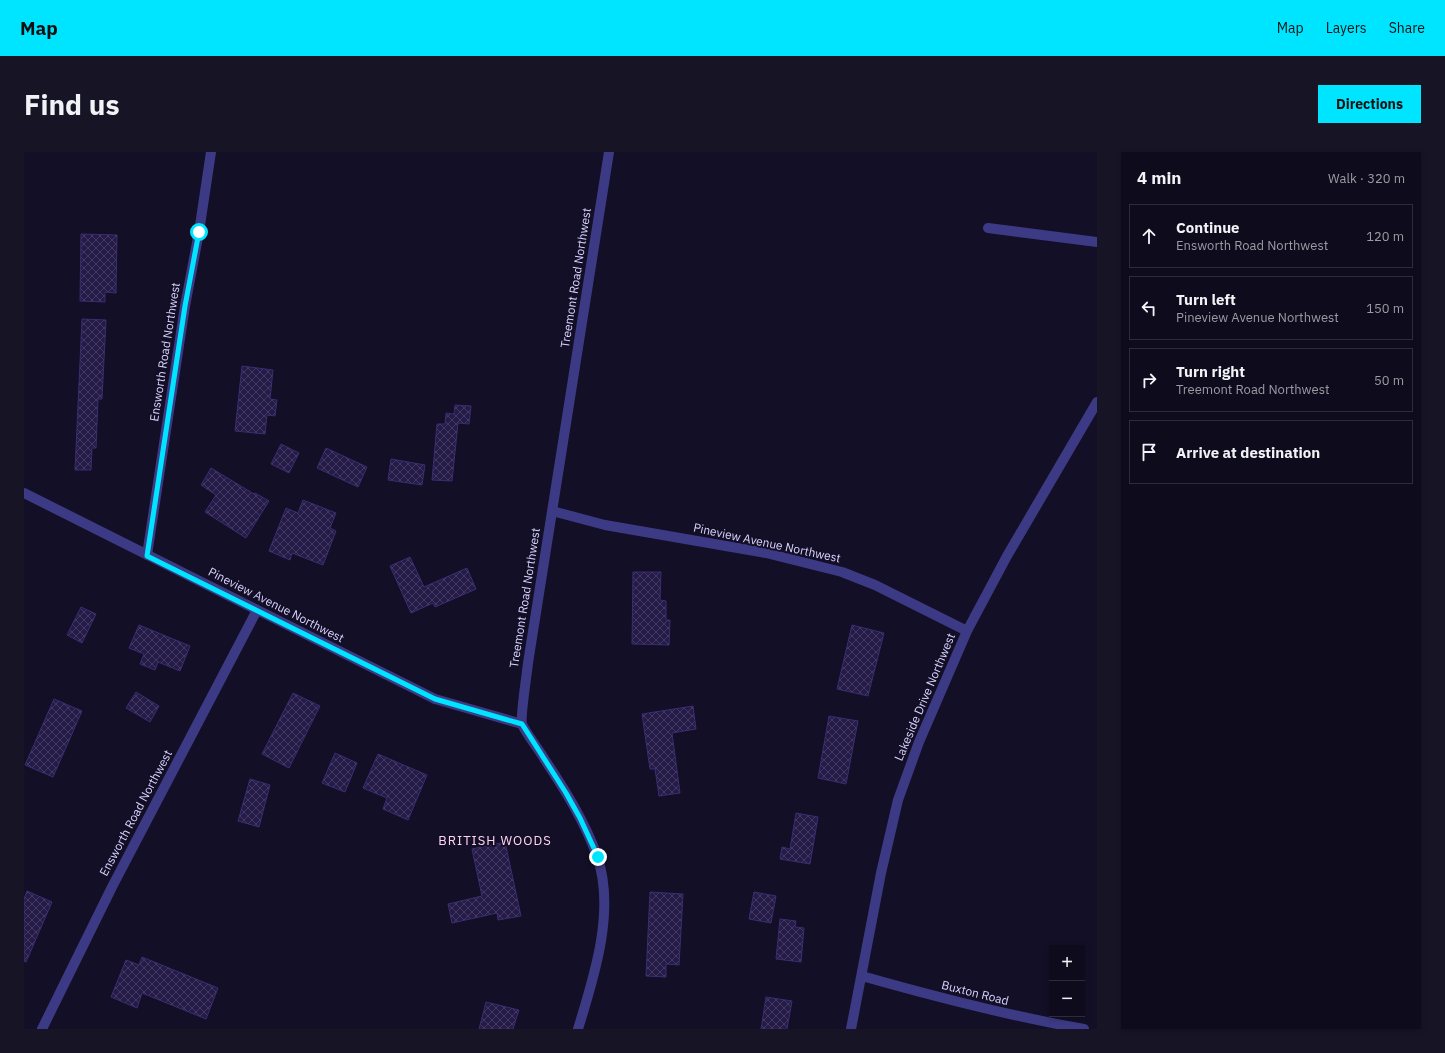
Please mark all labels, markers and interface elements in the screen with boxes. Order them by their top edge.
text: Map [20,16,58,40]
text: Map [1277,19,1304,37]
text: Layers [1326,19,1367,37]
text: Share [1389,19,1425,37]
button: Directions [1318,85,1421,123]
text: Find us [24,86,120,123]
text: 4 min [1137,167,1181,189]
text: Walk · 320 m [1328,170,1405,187]
street label: Treemont Road Northwest [557,207,594,349]
text: Continue [1176,218,1240,237]
route start [190,223,208,241]
icon: ahead [1138,225,1160,247]
text: 120 m [1366,228,1404,245]
text: Ensworth Road Northwest [1176,237,1328,254]
street label: Ensworth Road Northwest [146,281,183,422]
text: Turn left [1176,290,1236,309]
icon: left [1138,297,1160,319]
text: 150 m [1366,300,1404,317]
text: Pineview Avenue Northwest [1176,309,1339,326]
text: Turn right [1176,362,1245,381]
icon: right [1138,369,1160,391]
text: 50 m [1374,372,1404,389]
text: Treemont Road Northwest [1176,381,1329,398]
icon: arrive [1138,441,1160,463]
text: Arrive at destination [1176,443,1320,462]
street label: Pineview Avenue Northwest [692,520,842,565]
street label: Treemont Road Northwest [506,527,543,669]
street label: Pineview Avenue Northwest [206,564,347,645]
street label: Lakeside Drive Northwest [891,631,958,763]
street label: Ensworth Road Northwest [96,747,175,878]
district label: BRITISH WOODS [438,832,552,849]
route end [589,848,607,866]
map controls [1049,945,1085,1017]
button: + [1049,945,1085,981]
street label: Buxton Road [940,977,1010,1008]
button: − [1049,981,1085,1017]

